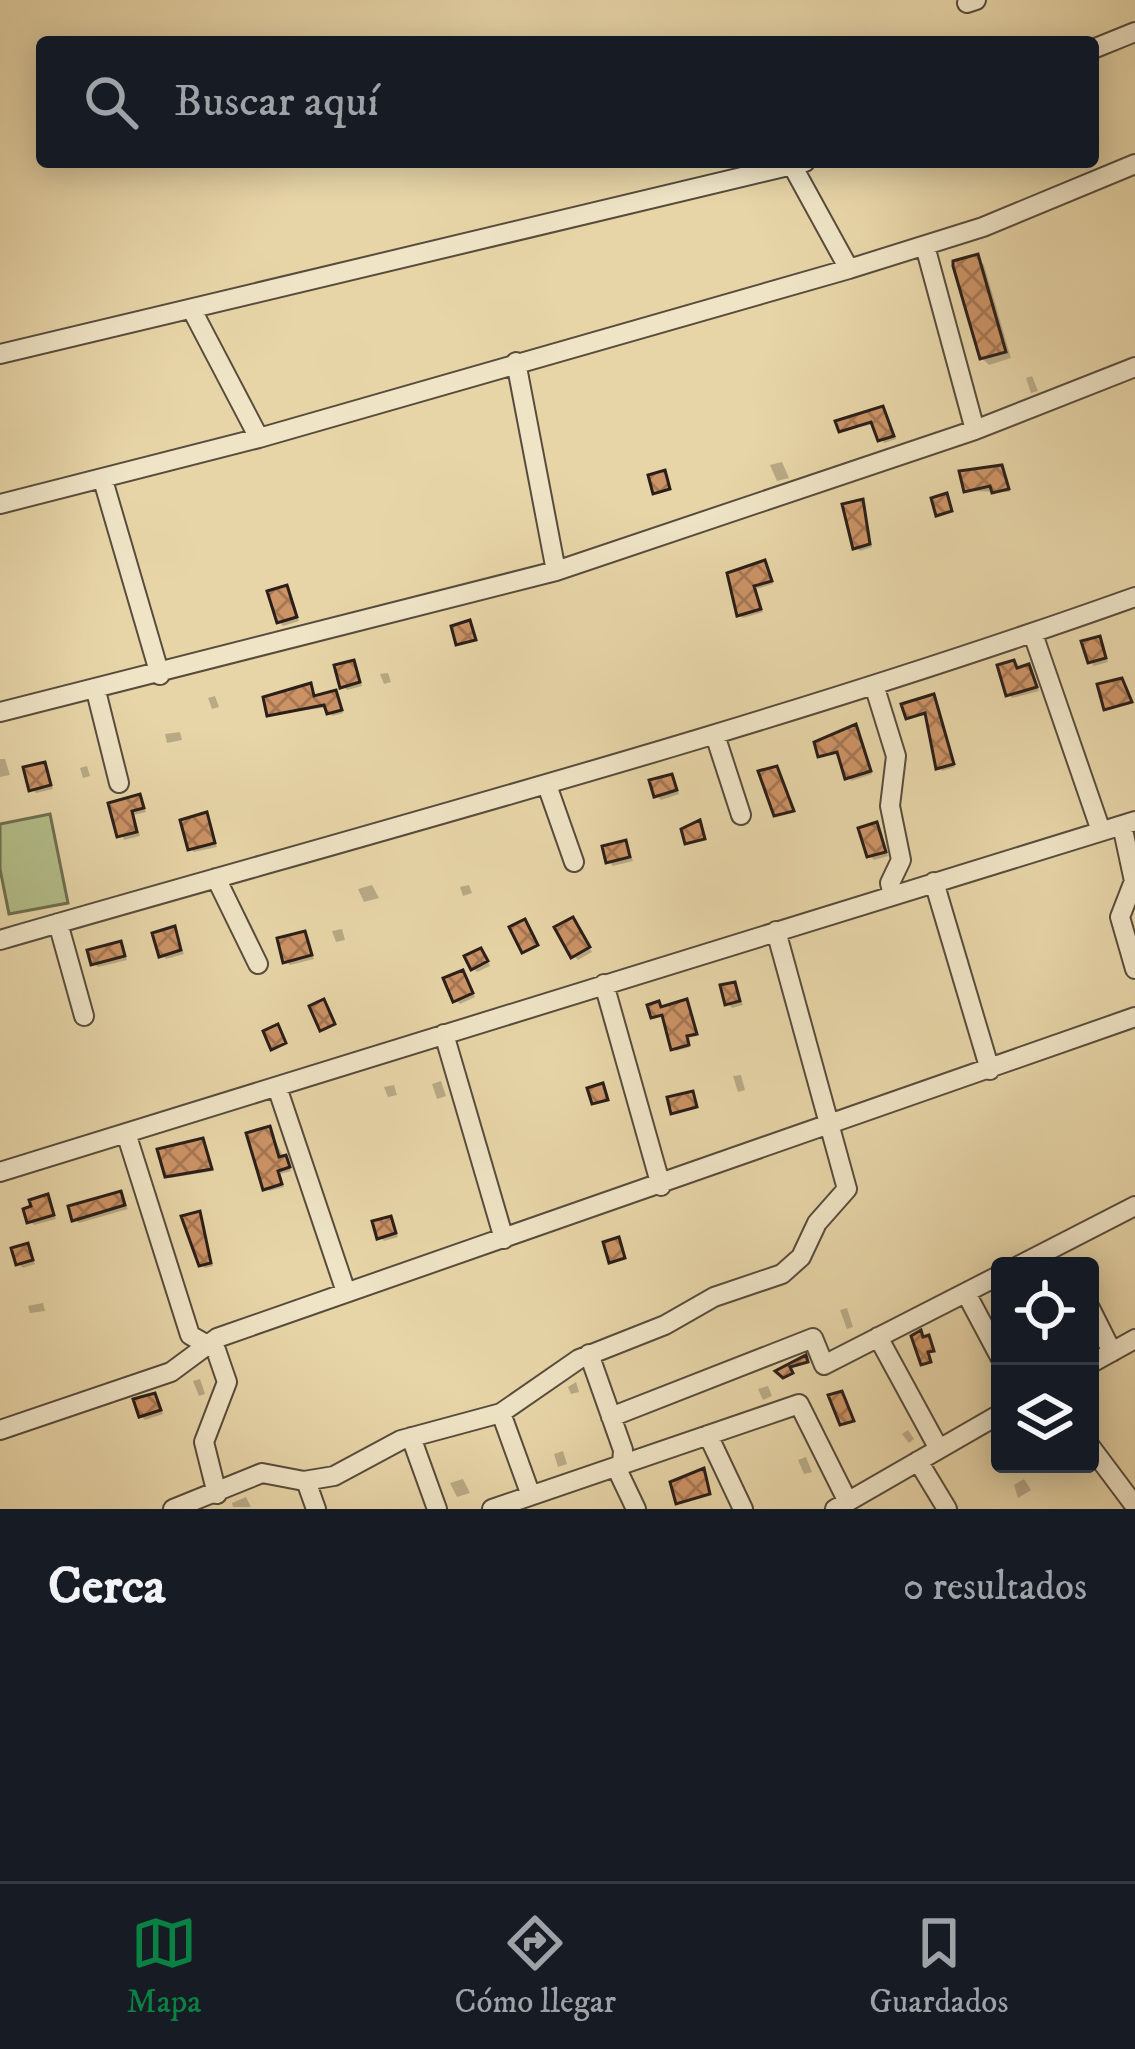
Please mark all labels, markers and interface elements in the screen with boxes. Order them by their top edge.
search box [36,36,1099,168]
icon: search [78,69,144,135]
text: Buscar aquí [174,74,379,130]
map controls [991,1257,1099,1473]
button: locate [991,1257,1099,1365]
button: layers [991,1365,1099,1473]
text: Cerca [48,1555,165,1619]
text: 0 resultados [903,1563,1087,1612]
tab: Mapa [127,1910,201,2023]
tab: Cómo llegar [455,1910,616,2023]
tab: Guardados [869,1910,1008,2023]

